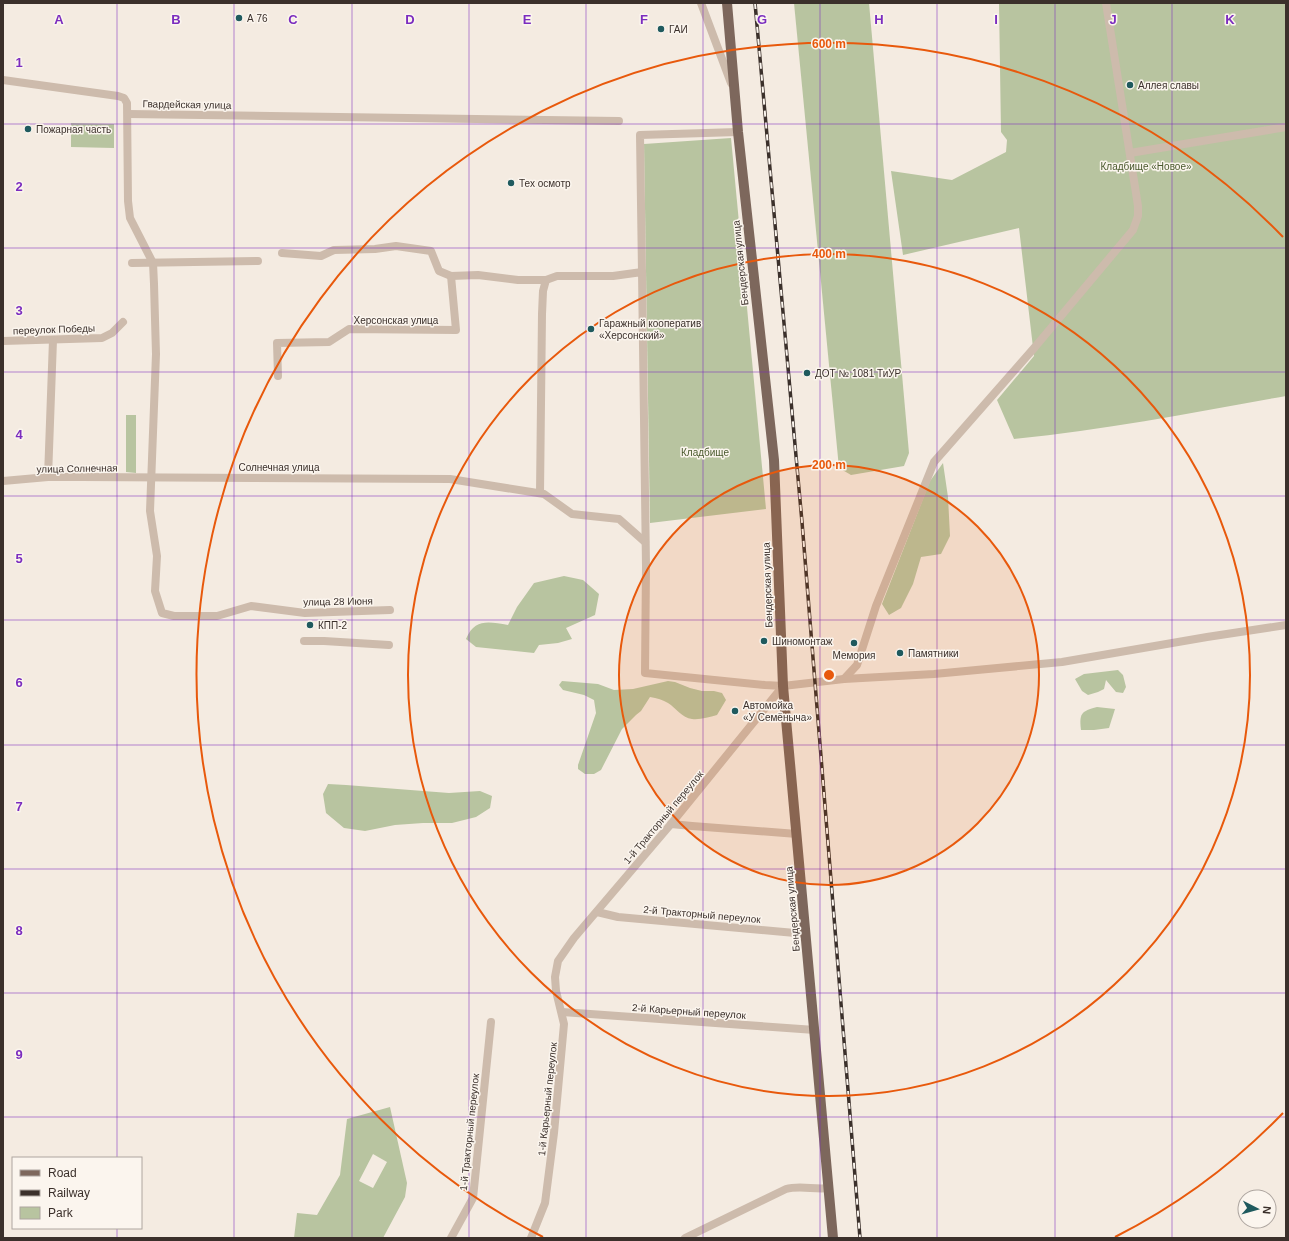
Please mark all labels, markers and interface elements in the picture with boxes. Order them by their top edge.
text: A [54,12,64,27]
text: B [171,12,181,27]
text: C [288,12,298,27]
text: D [405,12,415,27]
text: E [523,12,532,27]
text: F [640,12,648,27]
text: G [757,12,767,27]
text: H [874,12,884,27]
text: I [994,12,998,27]
text: J [1109,12,1117,27]
text: K [1225,12,1235,27]
marker: А 76 [234,13,244,23]
place label: А 76 [247,13,268,24]
marker: ГАИ [656,24,666,34]
place label: ГАИ [669,24,688,35]
text: 600 m [812,37,846,51]
text: 1 [15,55,23,70]
marker: Аллея славы [1125,80,1135,90]
place label: Аллея славы [1138,80,1199,91]
street label: Гвардейская улица [143,98,232,111]
marker: Пожарная часть [23,124,33,134]
place label: Пожарная часть [36,124,111,135]
park label: Кладбище «Новое» [1100,161,1192,172]
marker: Тех осмотр [506,178,516,188]
place label: Тех осмотр [519,178,571,189]
text: 2 [15,179,23,194]
street label: Бендерская улица [731,219,750,306]
text: 400 m [812,247,846,261]
text: 3 [15,303,23,318]
street label: Херсонская улица [354,315,439,326]
place label: Гаражный кооператив «Херсонский» [599,318,701,341]
street label: переулок Победы [13,323,95,336]
marker: Гаражный кооператив «Херсонский» [586,324,596,334]
marker: ДОТ № 1081 ТиУР [802,368,812,378]
place label: ДОТ № 1081 ТиУР [815,368,902,379]
text: 4 [15,427,23,442]
park label: Кладбище [681,447,729,458]
text: 200 m [812,458,846,472]
street label: улица Солнечная [36,462,118,475]
street label: Солнечная улица [238,462,320,473]
street label: Бендерская улица [760,542,774,628]
text: 5 [15,551,23,566]
street label: улица 28 Июня [303,595,373,608]
marker: КПП-2 [305,620,315,630]
place label: КПП-2 [318,620,348,631]
marker: Шиномонтаж [759,636,769,646]
place label: Шиномонтаж [772,636,833,647]
marker: Мемория [849,638,859,648]
marker: Памятники [895,648,905,658]
place label: Памятники [908,648,959,659]
place label: Мемория [832,650,876,661]
centre of rings [822,668,836,682]
text: 6 [15,675,23,690]
place label: Автомойка «У Семёныча» [743,700,812,723]
marker: Автомойка «У Семёныча» [730,706,740,716]
street label: 1-й Тракторный переулок [621,768,706,866]
text: 7 [15,799,23,814]
street label: Бендерская улица [783,865,802,952]
street label: 2-й Тракторный переулок [643,904,762,925]
text: 8 [15,923,23,938]
street label: 2-й Карьерный переулок [632,1002,747,1021]
street label: 1-й Карьерный переулок [536,1041,559,1156]
text: 9 [15,1047,23,1062]
street label: 1-й Тракторный переулок [458,1072,481,1191]
legend [12,1157,142,1229]
text: Road [48,1166,77,1180]
text: Railway [48,1186,90,1200]
north arrow [1237,1189,1277,1229]
text: N [1261,1205,1273,1215]
text: Park [48,1206,74,1220]

